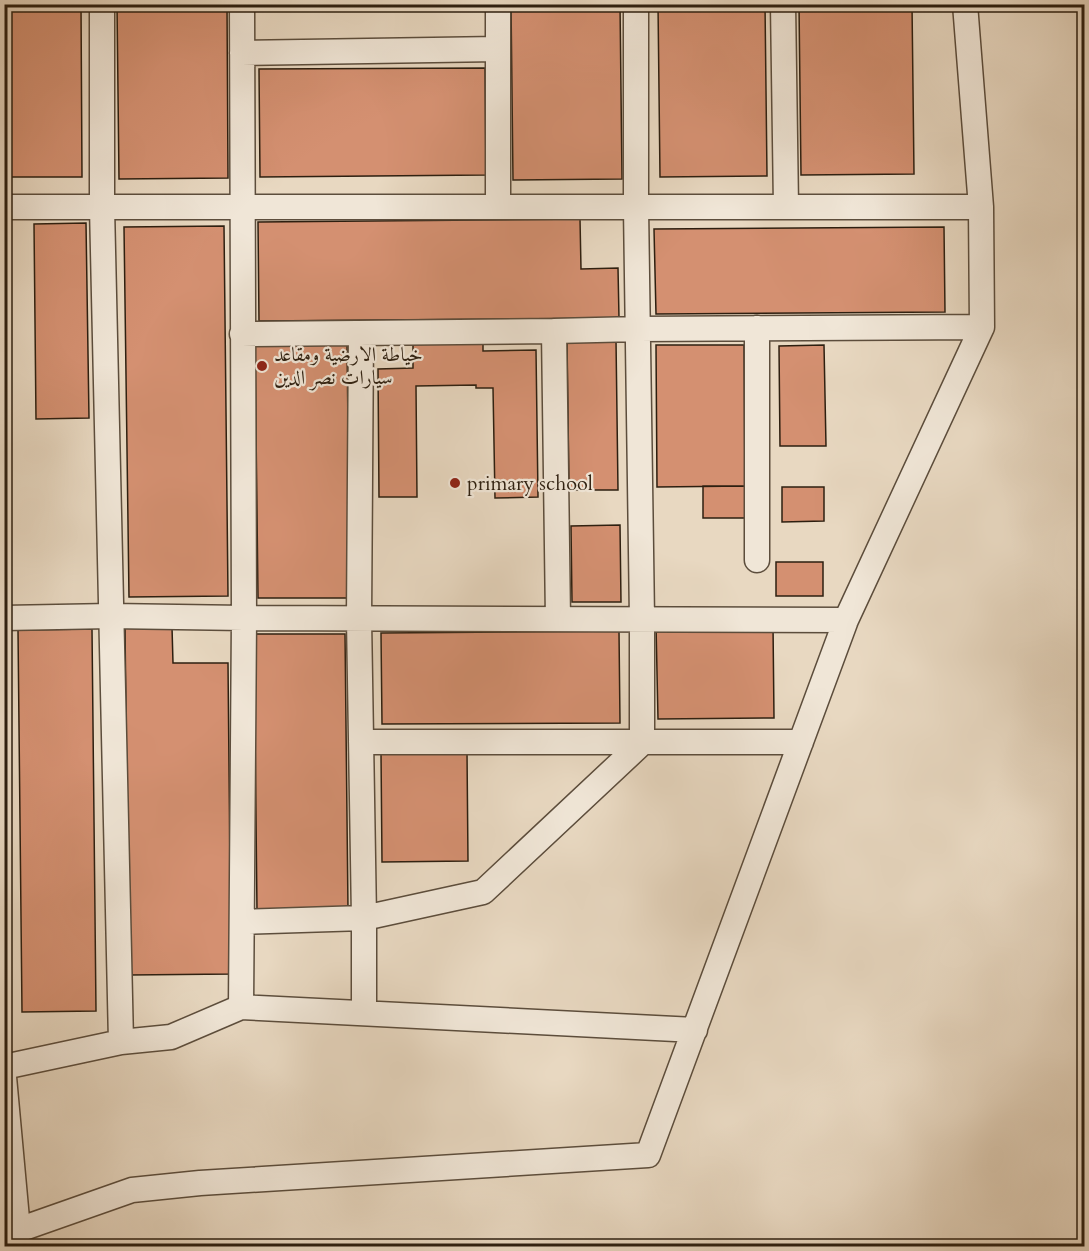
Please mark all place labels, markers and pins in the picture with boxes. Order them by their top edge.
place label: خياطة الارضية ومقاعد سيارات نصر الدين [274,341,423,391]
marker: خياطة الارضية ومقاعد سيارات نصر الدين [255,359,269,373]
place label: primary school [467,470,593,497]
marker: primary school [448,476,462,490]

